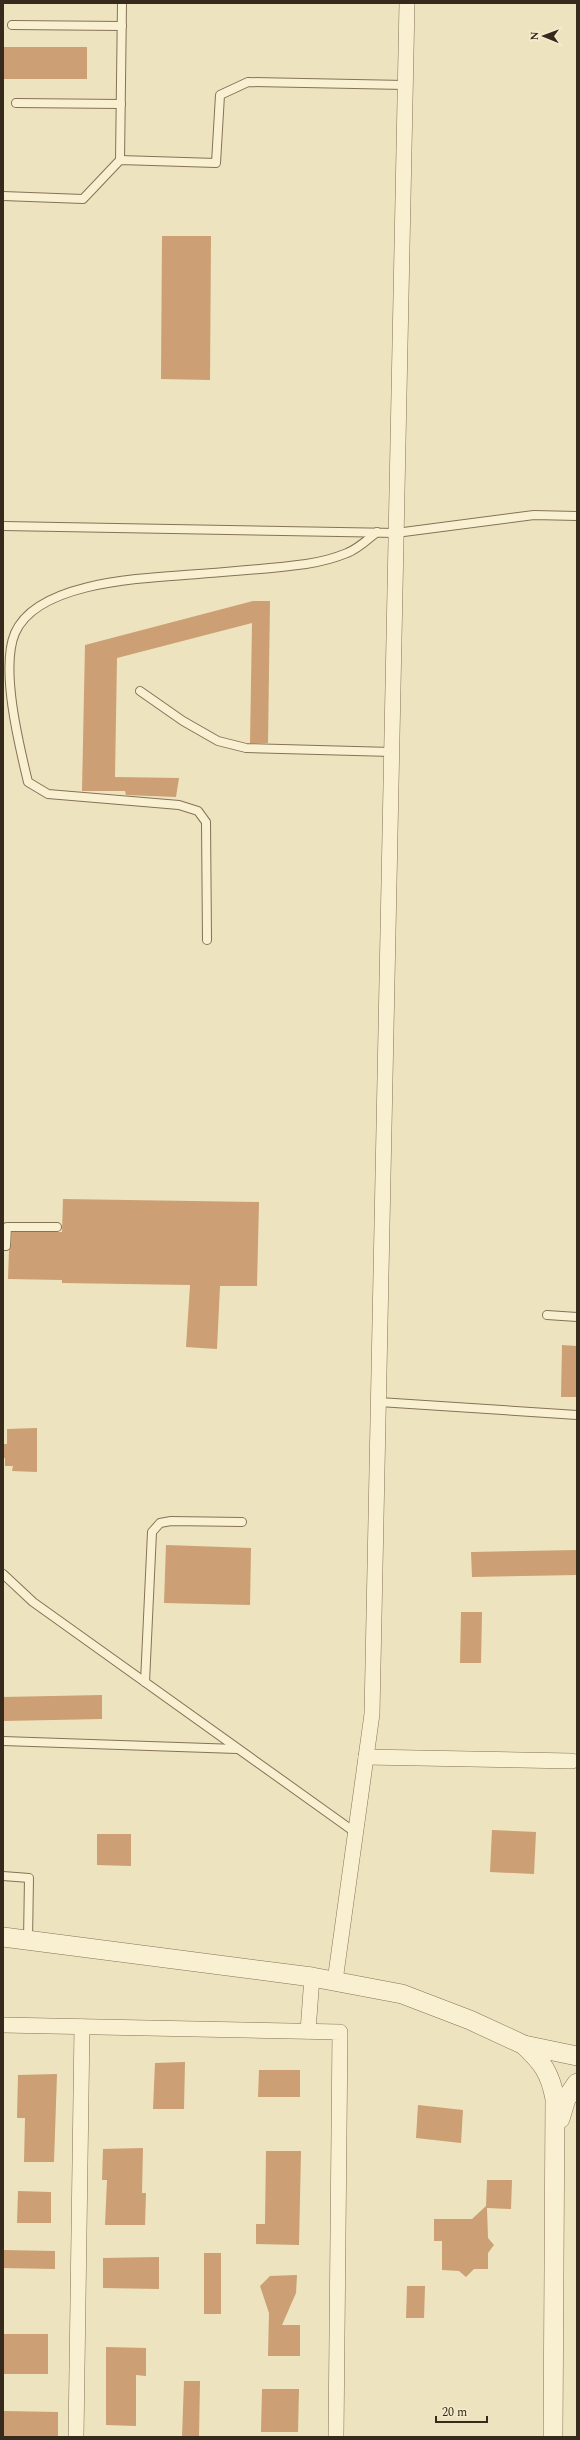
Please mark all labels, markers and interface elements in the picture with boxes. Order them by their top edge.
north arrow [524,16,564,56]
text: N [526,31,543,40]
scale bar [436,2398,487,2424]
text: 20 m [442,2403,467,2422]

